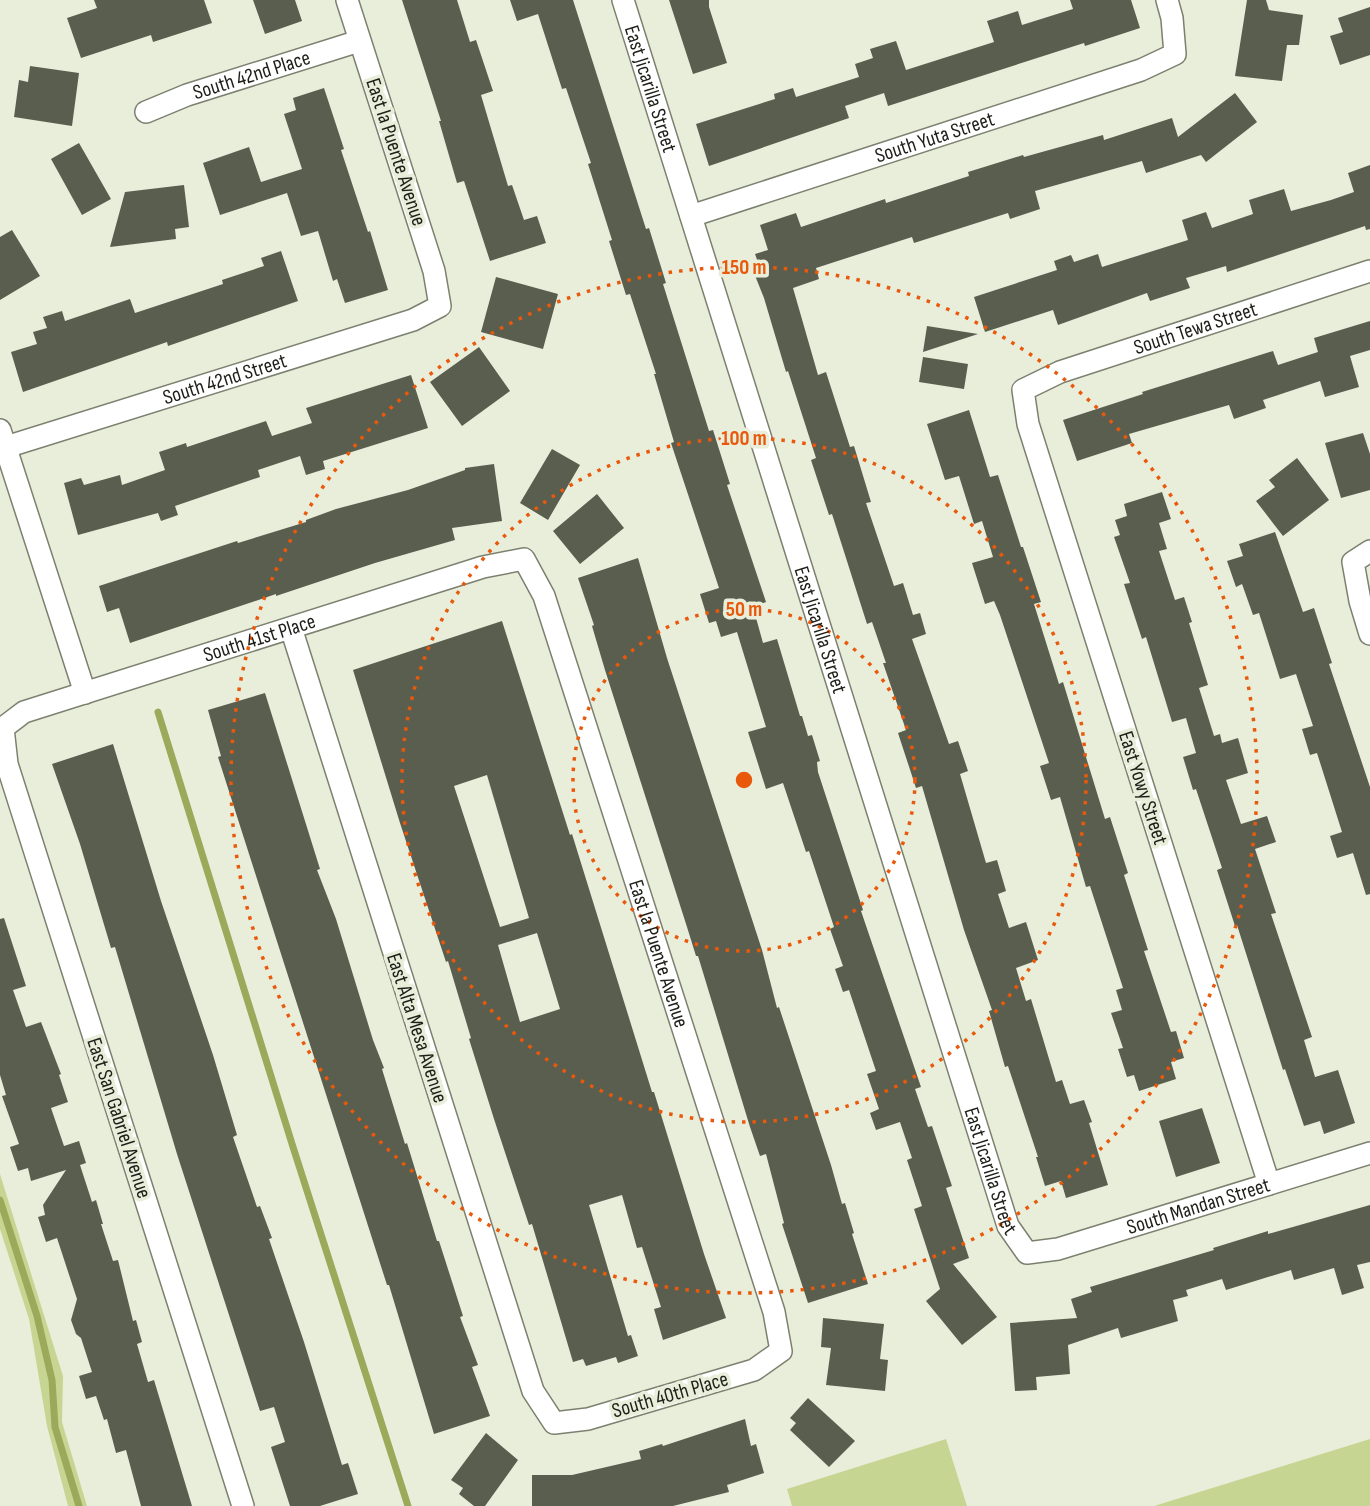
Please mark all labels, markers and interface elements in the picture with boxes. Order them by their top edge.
street label: East Jicarilla Street [619,22,683,155]
street label: South 42nd Place [190,45,313,105]
street label: East la Puente Avenue [360,75,432,229]
street label: South Yuta Street [872,106,997,168]
text: 150 m [722,255,766,280]
street label: South Tewa Street [1130,296,1260,360]
street label: South 42nd Street [160,348,290,410]
text: 100 m [721,426,767,451]
street label: East Jicarilla Street [789,563,852,696]
text: 50 m [726,597,762,622]
street label: South 41st Place [200,608,319,667]
street label: East Yowy Street [1113,728,1173,848]
centre of rings [732,768,756,792]
street label: East la Puente Avenue [623,877,694,1031]
street label: East Alta Mesa Avenue [381,950,453,1106]
street label: East San Gabriel Avenue [81,1035,157,1201]
street label: East Jicarilla Street [959,1104,1023,1240]
street label: South Mandan Street [1124,1172,1273,1240]
street label: South 40th Place [609,1366,731,1424]

